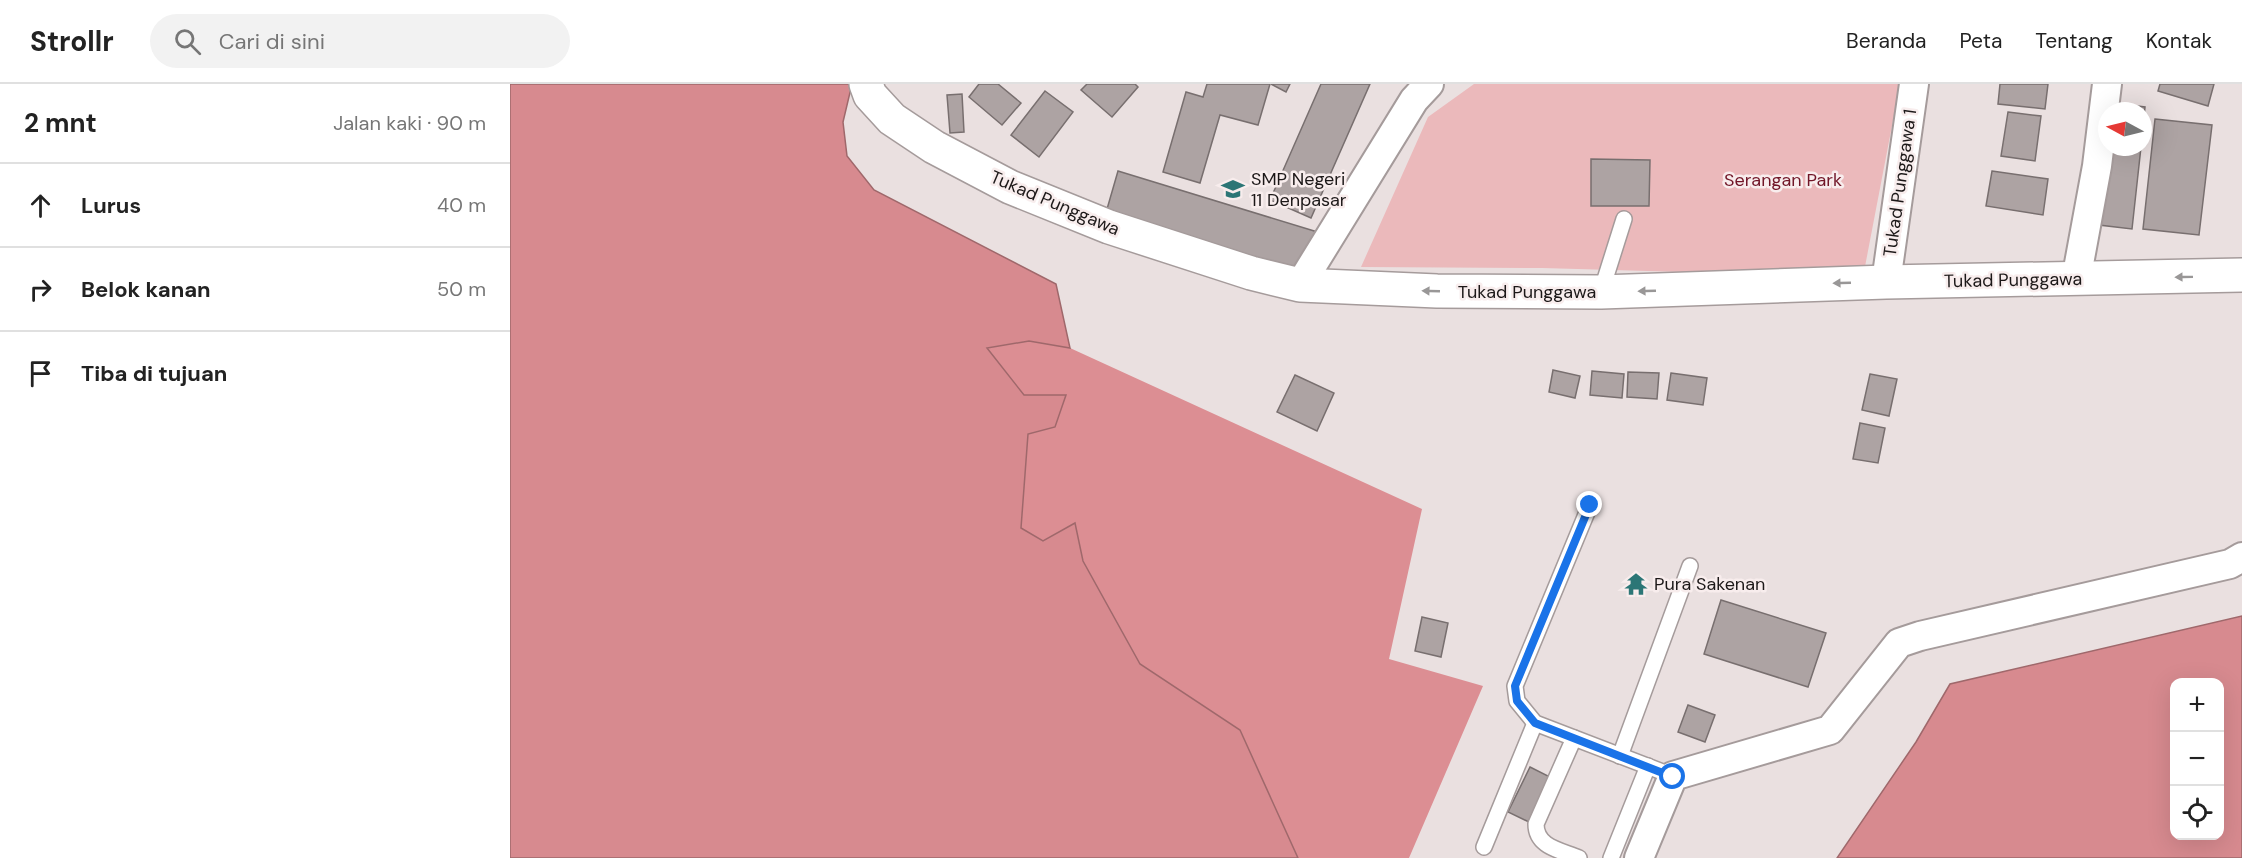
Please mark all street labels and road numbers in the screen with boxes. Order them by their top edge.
street label: Tukad Punggawa 1 [1878,108,1922,258]
street label: Tukad Punggawa [987,165,1123,241]
street label: Tukad Punggawa [1944,267,2082,293]
street label: Tukad Punggawa [1458,280,1596,304]

